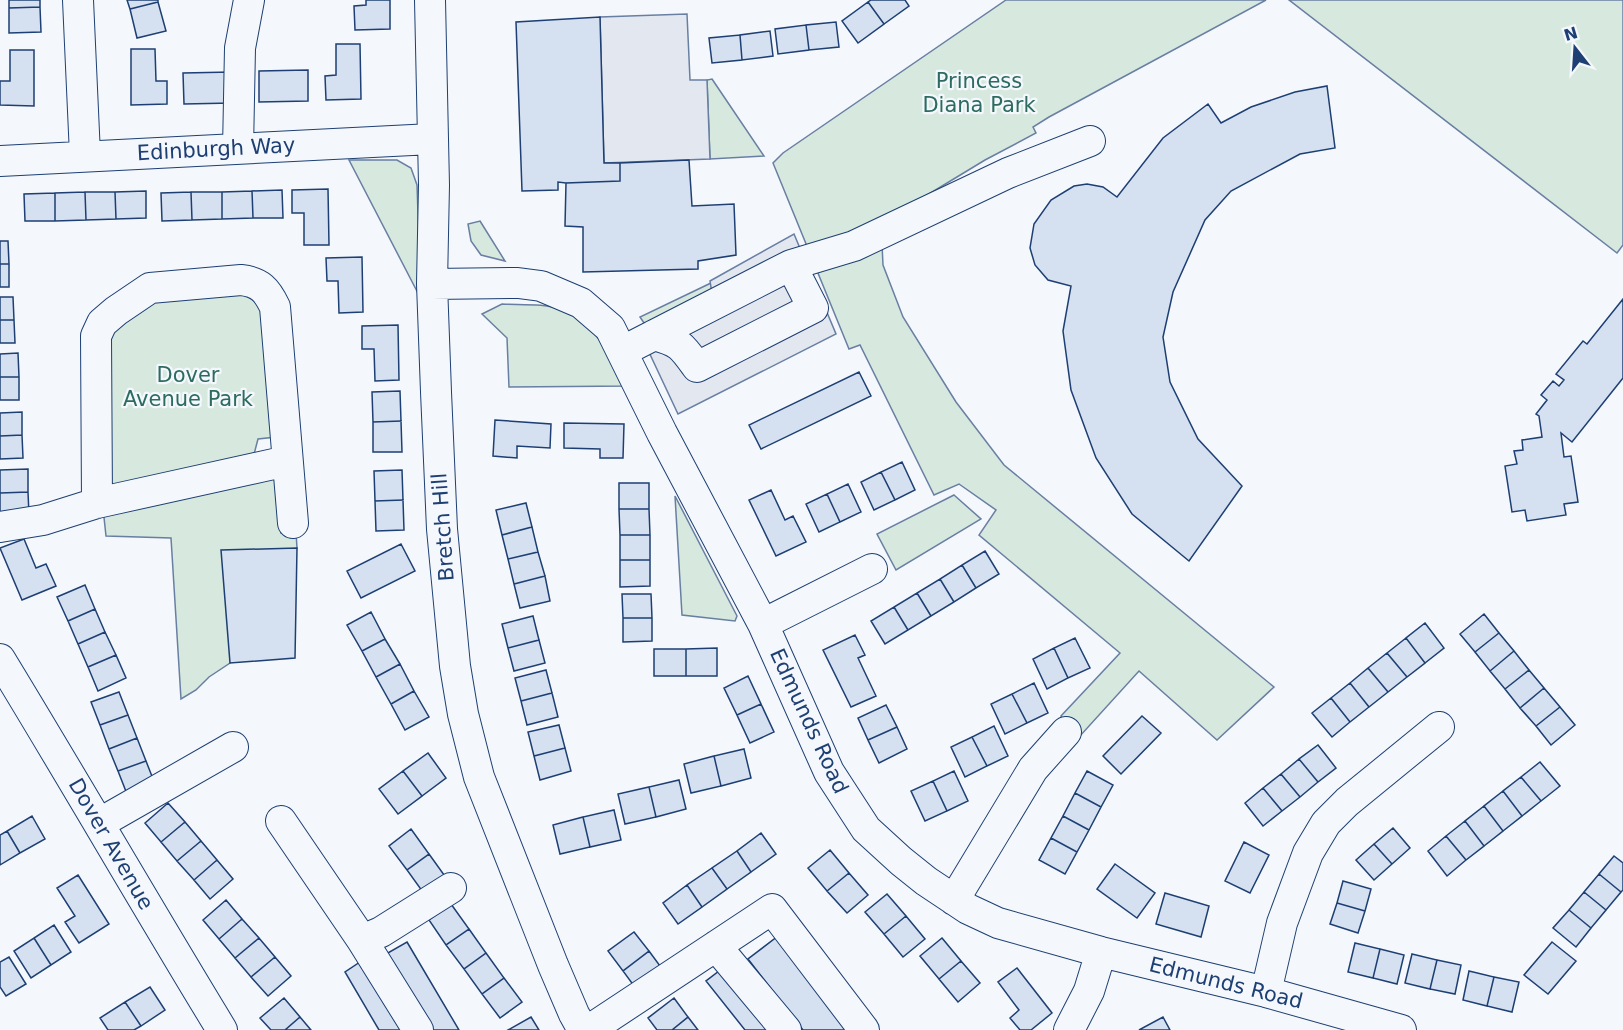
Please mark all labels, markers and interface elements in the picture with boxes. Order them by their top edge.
north arrow [1545,18,1605,78]
text: N [1562,23,1580,45]
park label: Princess Diana Park [922,69,1036,117]
street label: Edinburgh Way [136,133,296,165]
park label: Dover Avenue Park [123,363,254,411]
street label: Bretch Hill [427,472,459,582]
street label: Edmunds Road [765,645,853,797]
street label: Dover Avenue [64,774,158,914]
street label: Edmunds Road [1147,952,1305,1014]

